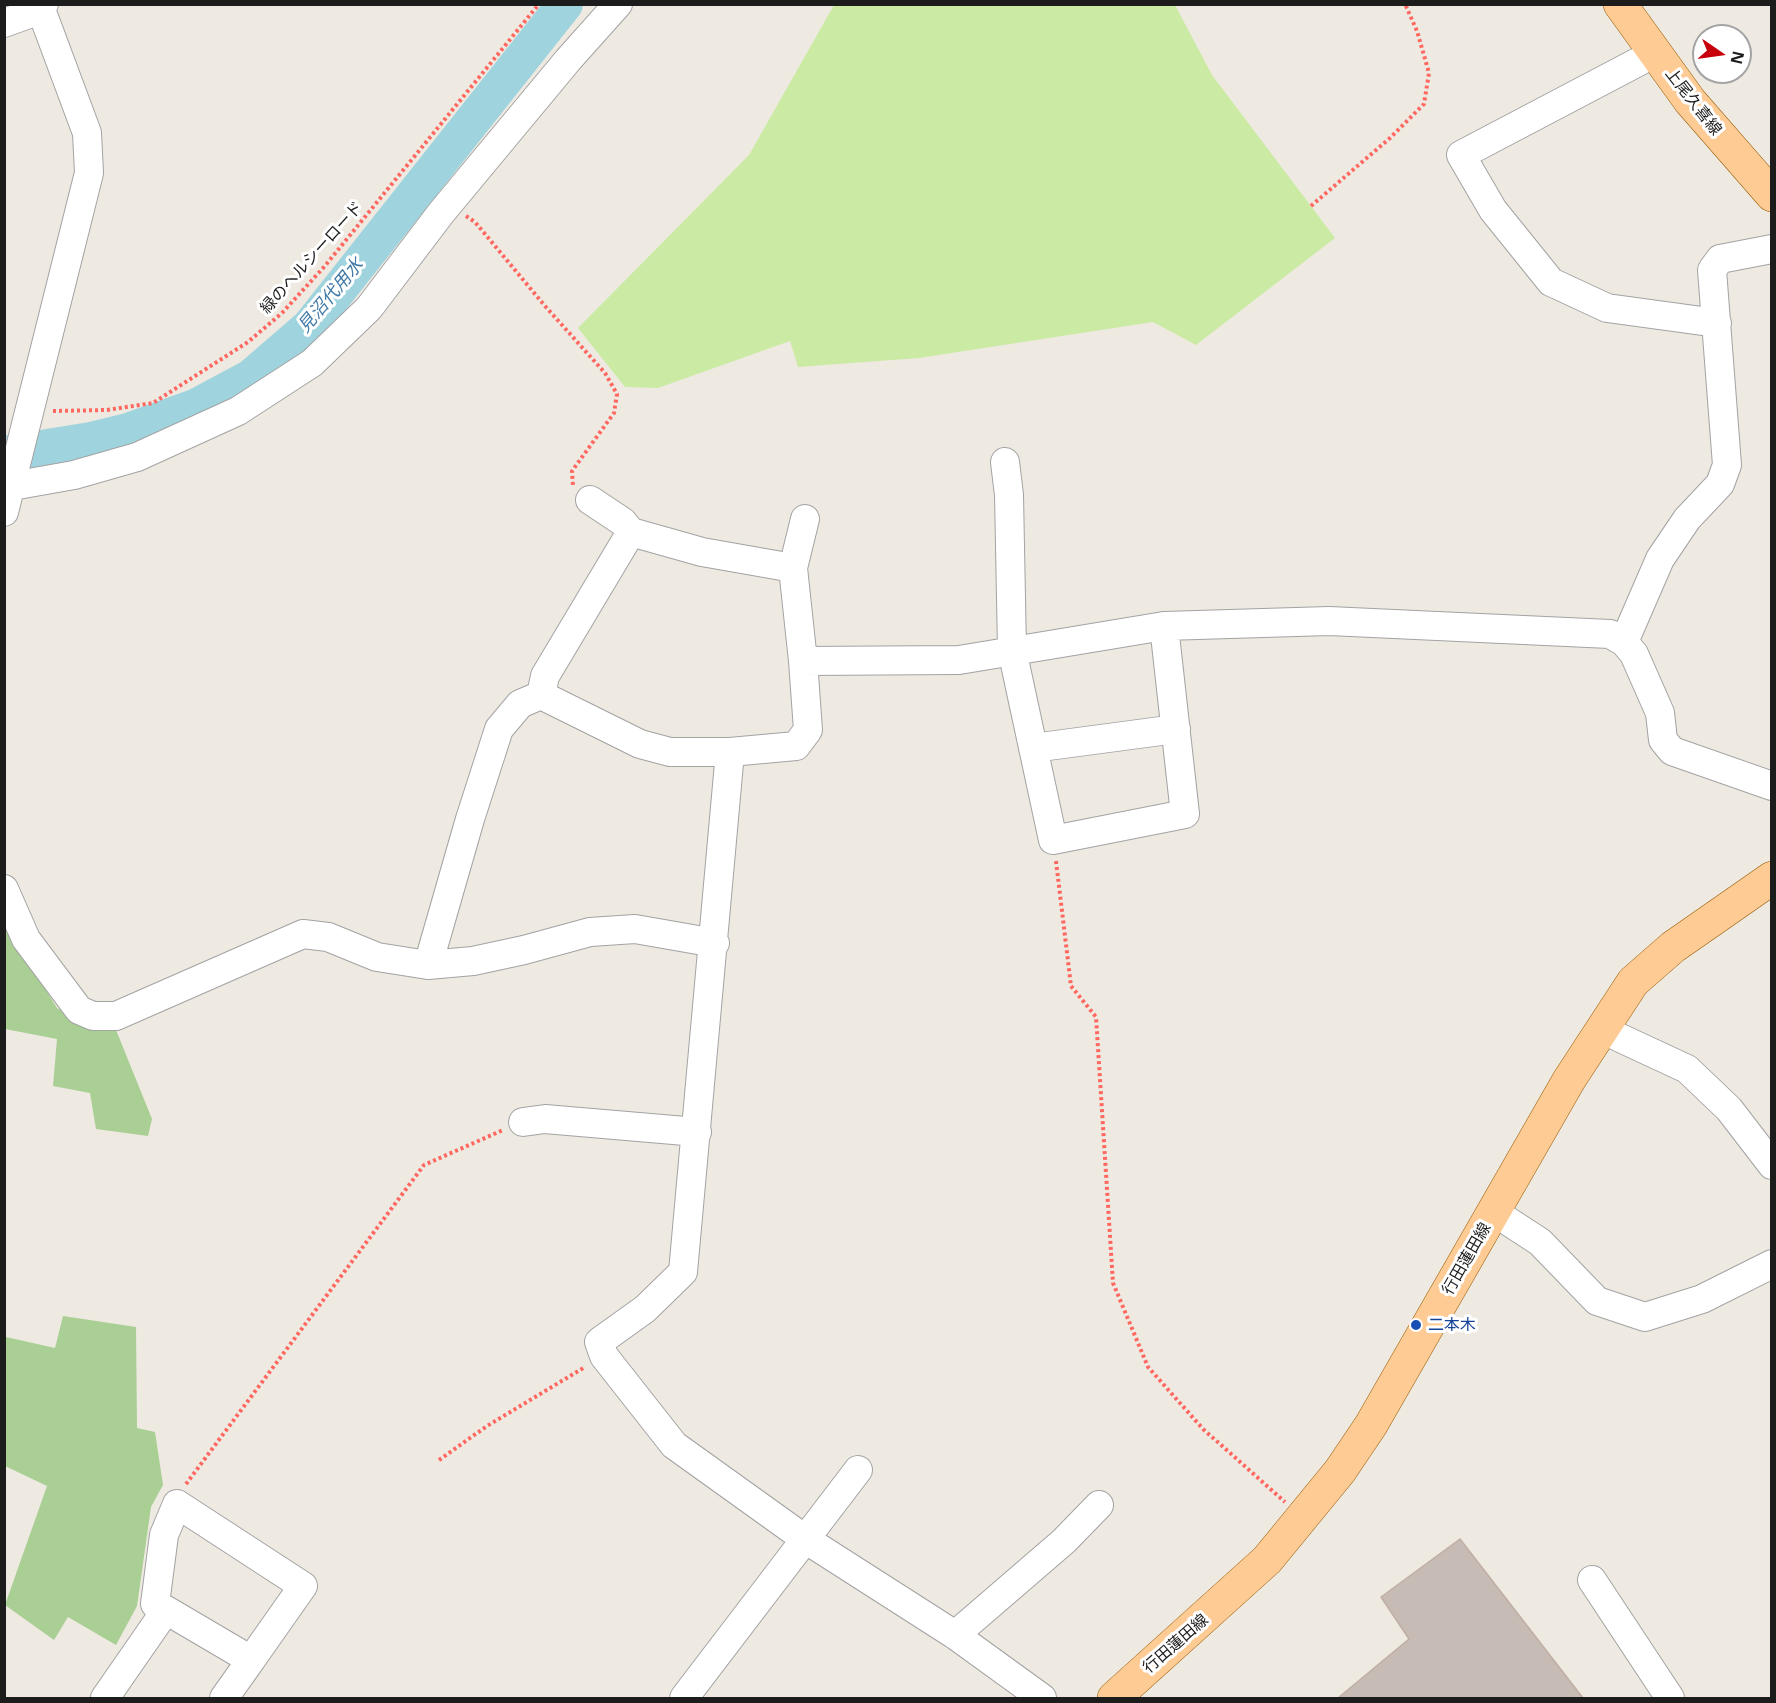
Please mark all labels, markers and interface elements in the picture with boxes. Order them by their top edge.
north arrow [1692,24,1752,84]
text: N [1725,49,1750,66]
street label: 上尾久喜線 [1661,65,1725,139]
street label: 緑のヘルシーロード [257,198,367,318]
water label: 見沼代用水 [294,255,368,337]
street label: 行田蓮田線 [1439,1220,1495,1298]
place label: 二本木 [1428,1315,1476,1335]
marker: 二本木 [1409,1318,1423,1332]
street label: 行田蓮田線 [1140,1611,1212,1677]

